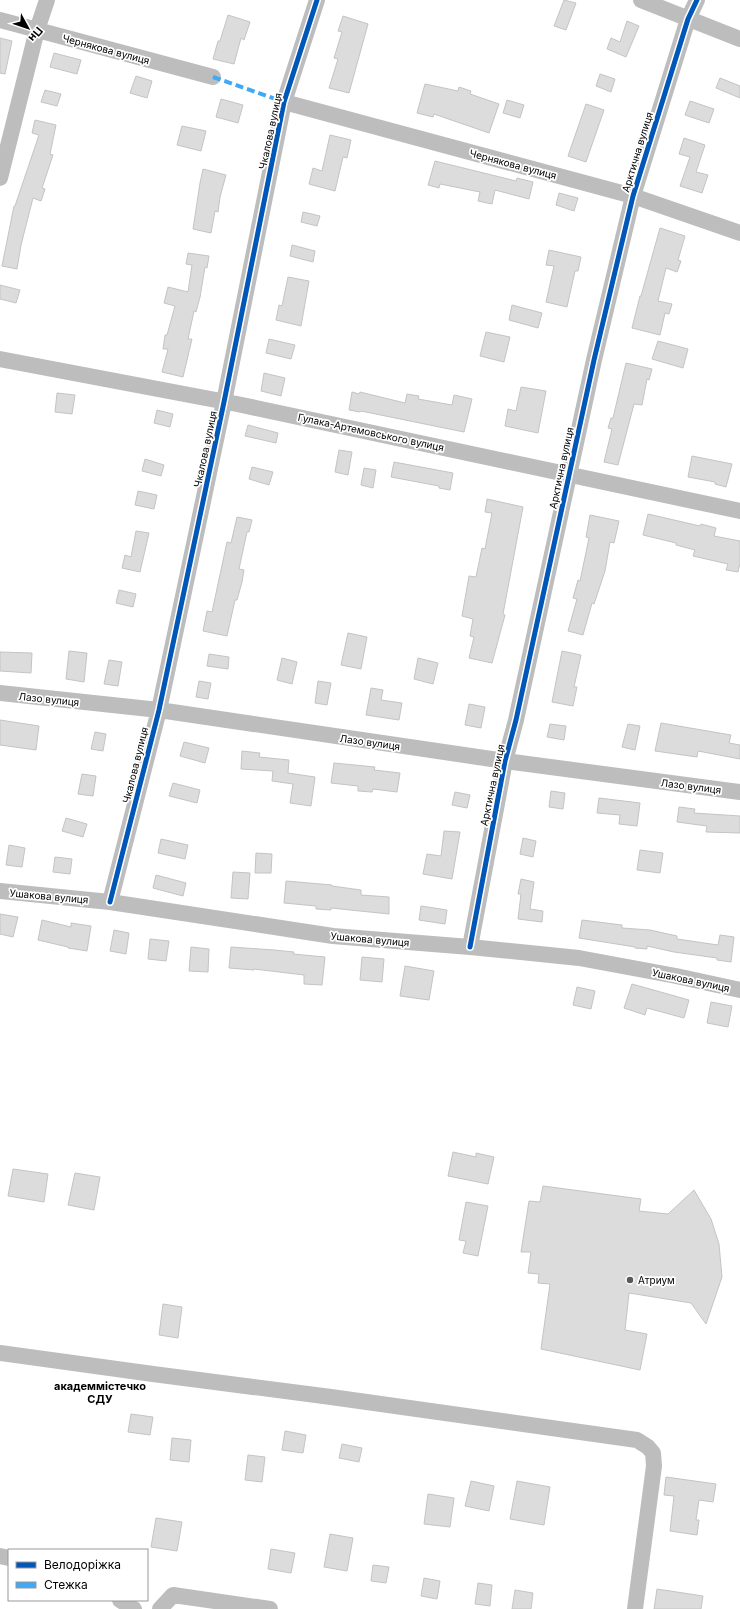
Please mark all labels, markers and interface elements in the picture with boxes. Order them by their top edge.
north arrow [8,8,48,48]
text: Пн [25,24,46,45]
street label: Чернякова вулиця [61,32,151,66]
street label: Чкалова вулиця [256,92,284,170]
street label: Арктична вулиця [619,110,655,194]
street label: Чернякова вулиця [468,147,558,181]
street label: Чкалова вулиця [191,410,219,488]
street label: Гулака-Артемовського вулиця [297,411,445,453]
street label: Арктична вулиця [546,426,576,510]
street label: Лазо вулиця [18,690,80,708]
street label: Чкалова вулиця [120,726,150,804]
street label: Лазо вулиця [339,732,401,752]
street label: Арктична вулиця [477,743,507,827]
street label: Лазо вулиця [660,776,722,796]
street label: Ушакова вулиця [9,887,89,905]
street label: Ушакова вулиця [330,930,410,948]
street label: Ушакова вулиця [651,966,731,994]
place label: Атриум [638,1274,675,1286]
marker: Атриум [625,1275,635,1285]
district label: академмістечко СДУ [54,1379,146,1406]
legend [8,1549,148,1601]
text: Велодоріжка [44,1557,121,1572]
text: Стежка [44,1577,88,1592]

